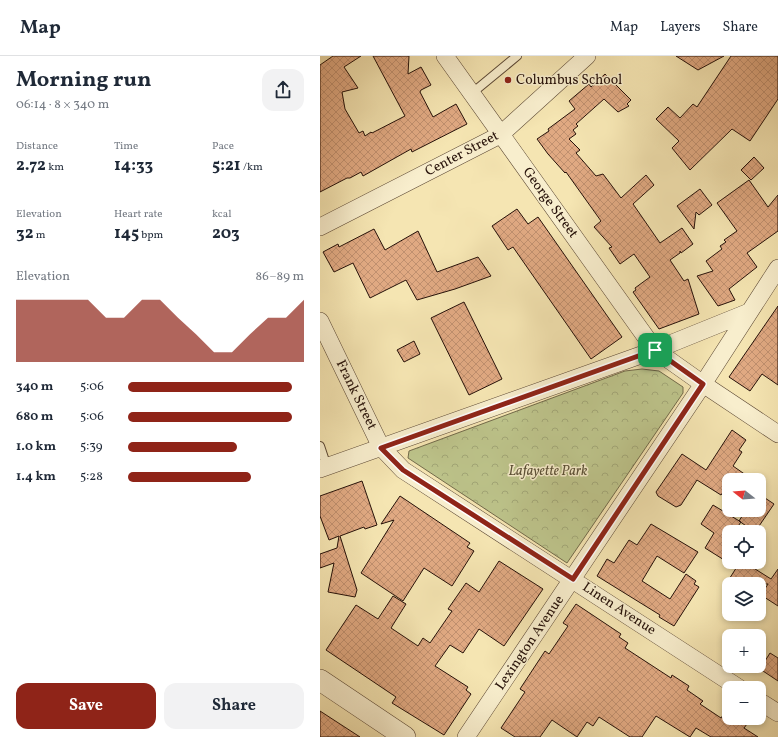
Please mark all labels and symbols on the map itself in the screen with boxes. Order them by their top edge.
place label: Columbus School [516,71,622,90]
marker: Columbus School [503,75,513,85]
street label: Center Street [422,127,502,181]
street label: George Street [518,164,582,242]
pin [638,333,672,367]
street label: Frank Street [331,357,381,433]
park label: Lafayette Park [508,462,588,481]
north arrow [722,473,766,517]
street label: Linen Avenue [579,578,660,640]
street label: Lexington Avenue [491,592,569,694]

